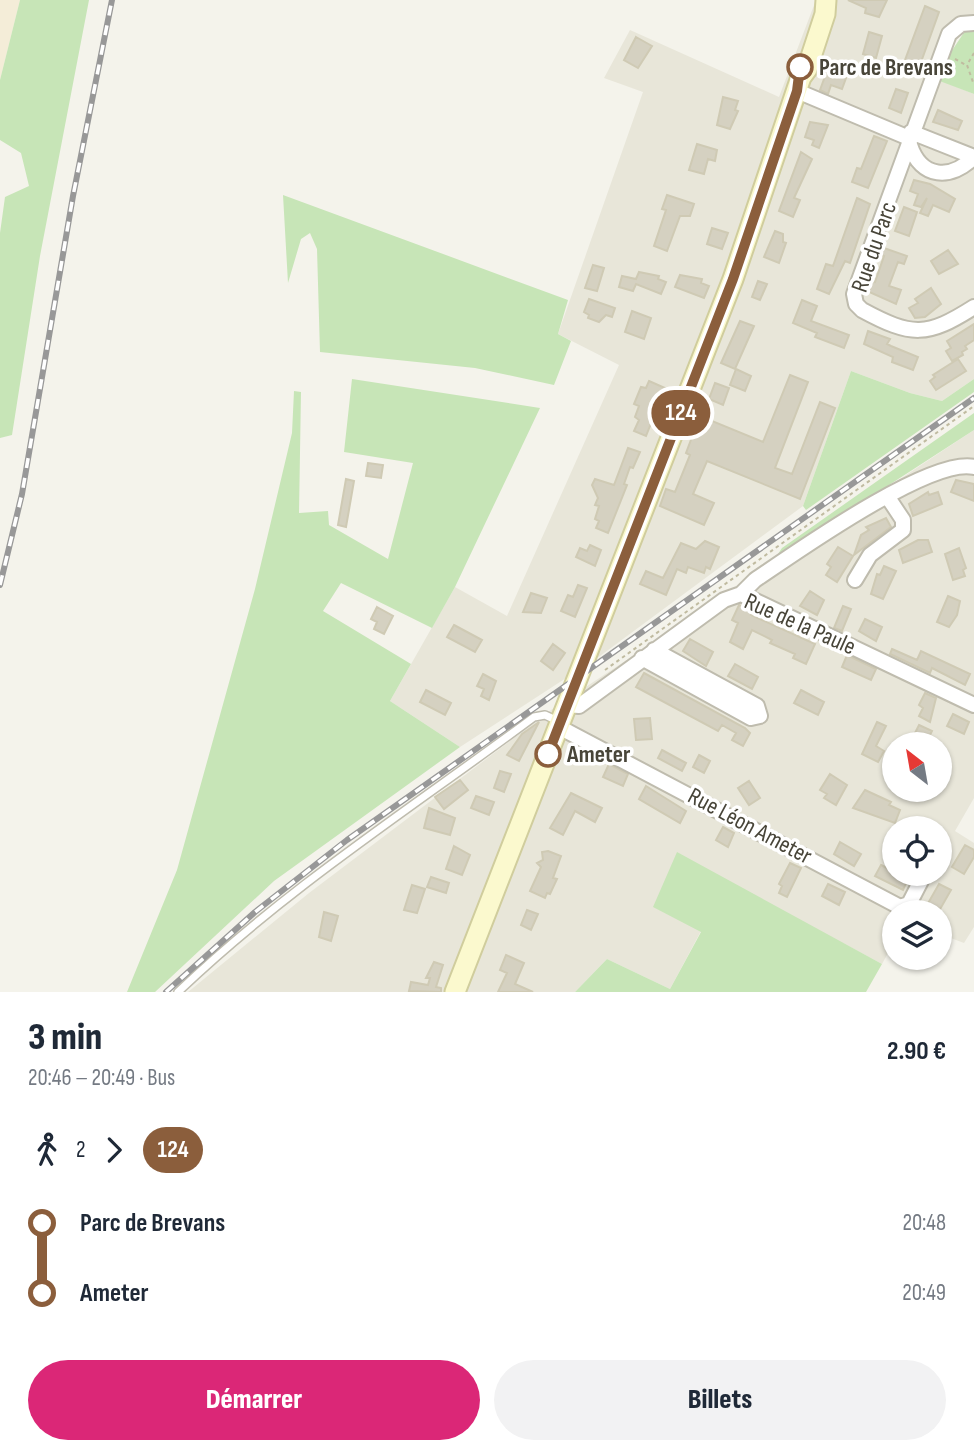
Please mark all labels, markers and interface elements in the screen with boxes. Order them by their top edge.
place label: Parc de Brevans [819,53,953,82]
marker: Parc de Brevans [787,54,813,80]
street label: Rue du Parc [845,198,903,296]
line badge: 124 [641,390,721,436]
text: 124 [665,398,697,427]
street label: Rue de la Paule [740,587,860,661]
north arrow [882,732,952,802]
map controls [882,732,952,970]
place label: Ameter [566,740,631,769]
marker: Ameter [535,741,561,767]
street label: Rue Léon Ameter [683,781,817,871]
button: locate [882,816,952,886]
button: layers [882,900,952,970]
text: 3 min [28,1015,102,1060]
text: 2.90 € [887,1036,946,1067]
text: 20:46 – 20:49 · Bus [28,1064,175,1092]
icon: walk [28,1131,66,1169]
icon: forward [95,1131,133,1169]
text: 124 [157,1135,189,1164]
text: 2 [76,1136,85,1164]
text: Parc de Brevans [80,1208,225,1239]
text: 20:48 [902,1209,946,1237]
text: Ameter [80,1278,149,1309]
text: 20:49 [902,1279,946,1307]
button: Démarrer [28,1360,480,1440]
button: Billets [494,1360,946,1440]

